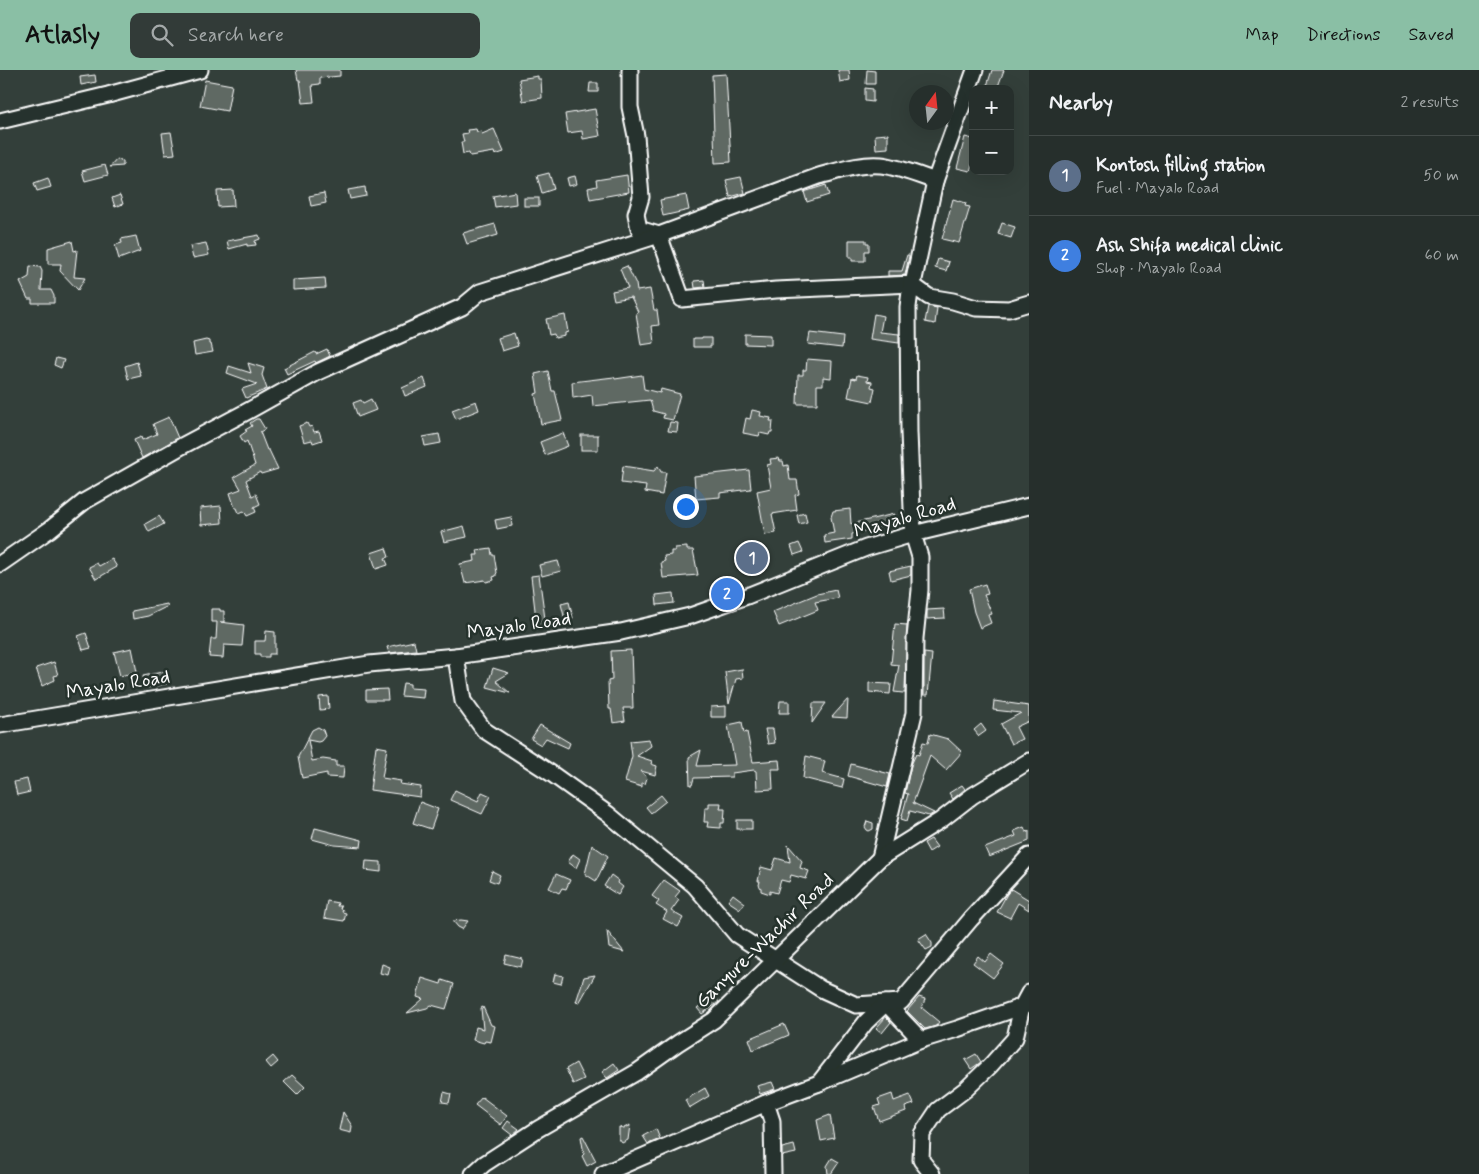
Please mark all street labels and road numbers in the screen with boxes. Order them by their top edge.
street label: Mayalo Road [851,491,959,545]
street label: Mayalo Road [465,605,573,647]
street label: Mayalo Road [64,663,172,707]
street label: Ganyure-Wachir Road [689,867,841,1015]

